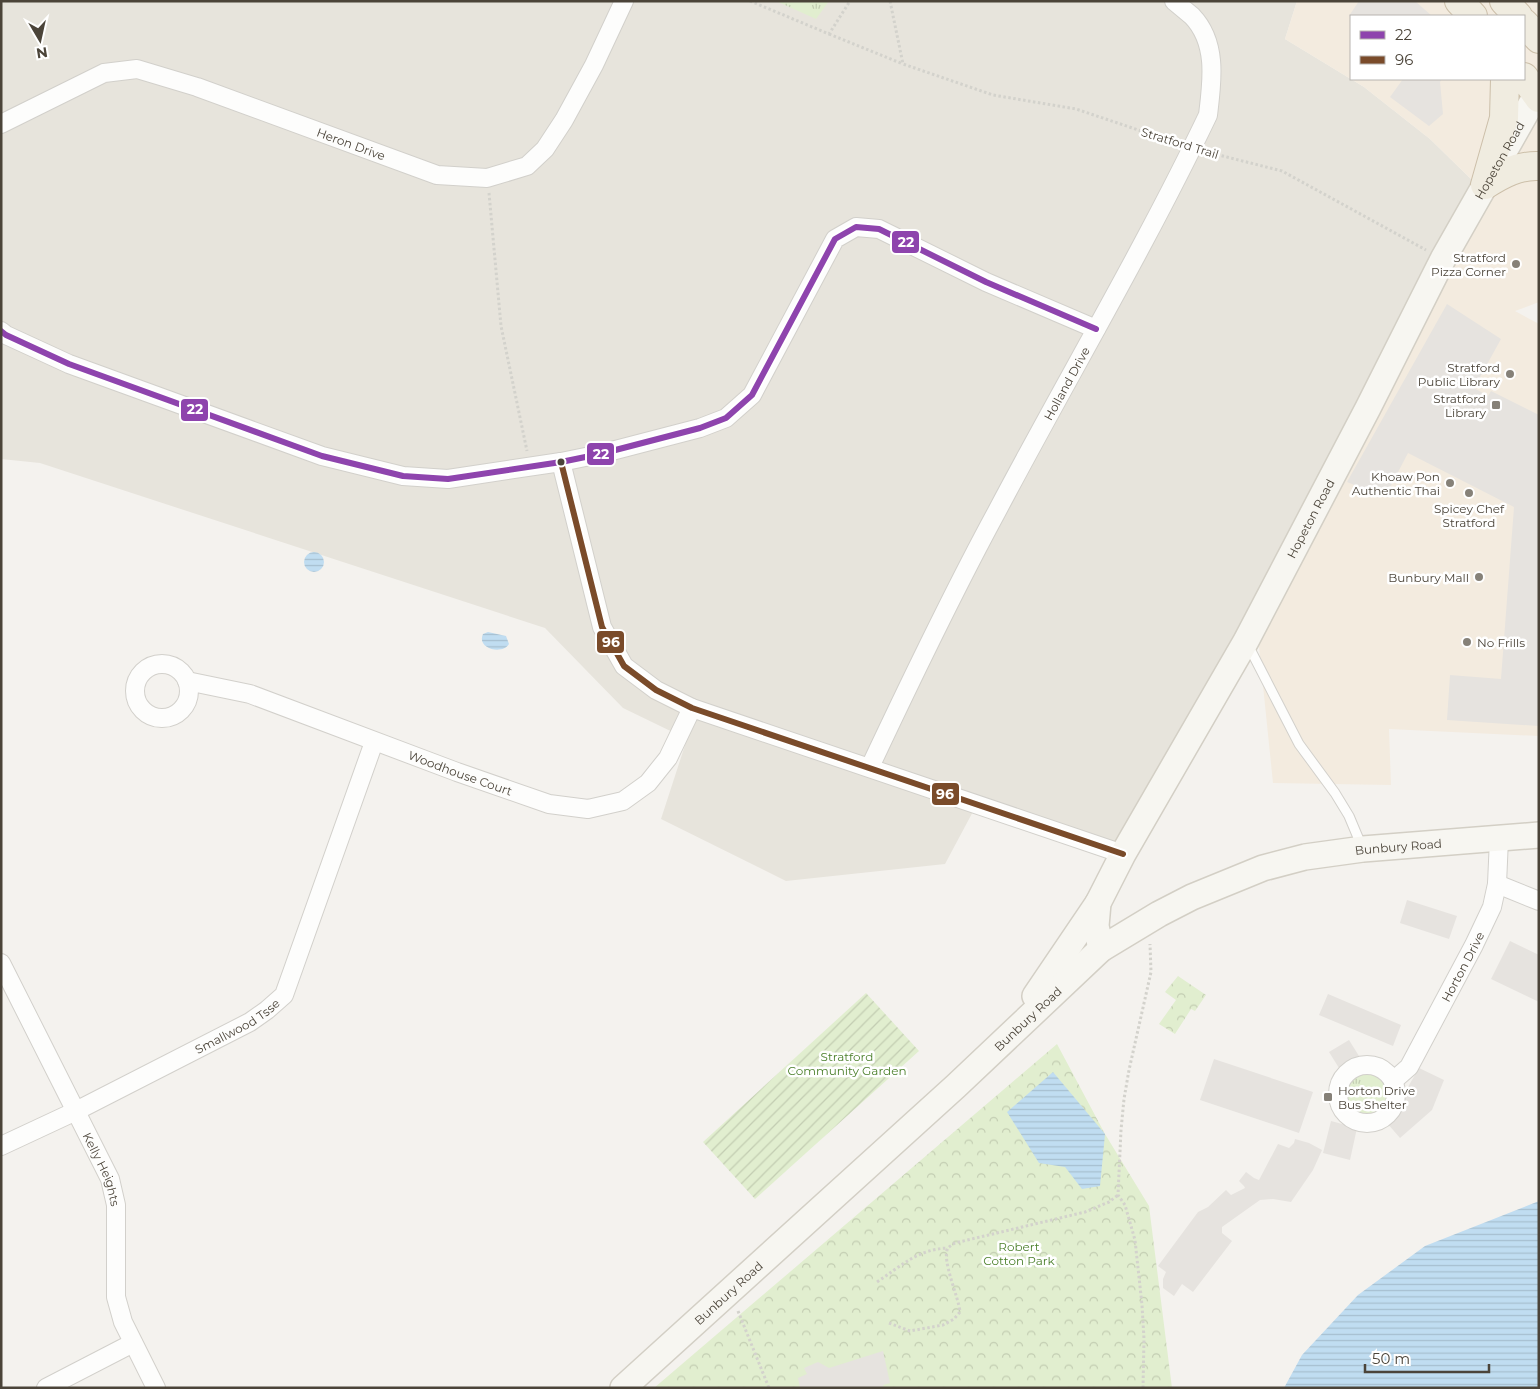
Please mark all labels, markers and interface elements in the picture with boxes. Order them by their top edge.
north arrow [15,15,65,65]
legend [1350,15,1525,80]
text: 22 [1395,25,1412,44]
text: N [35,43,49,63]
text: 96 [1395,50,1413,69]
street label: Hopeton Road [1471,118,1527,202]
street label: Heron Drive [315,124,388,163]
street label: Stratford Trail [1139,124,1221,162]
line badge: 22 [891,230,920,254]
text: 22 [898,233,914,251]
place label: Stratford Pizza Corner [1431,250,1506,279]
marker: Stratford Pizza Corner [1510,258,1522,270]
street label: Holland Drive [1040,344,1093,423]
place label: Stratford Public Library [1418,360,1500,389]
marker: Stratford Public Library [1504,368,1516,380]
place label: Stratford Library [1433,391,1486,420]
line badge: 22 [180,398,209,422]
marker: Stratford Library [1490,399,1502,411]
text: 22 [187,400,203,418]
line badge: 22 [586,442,615,466]
text: 22 [593,445,609,463]
unlabelled marker [556,457,566,467]
place label: Khoaw Pon Authentic Thai [1352,469,1440,498]
street label: Hopeton Road [1283,476,1337,561]
marker: Khoaw Pon Authentic Thai [1444,477,1456,489]
marker: Spicey Chef Stratford [1463,487,1475,499]
place label: Spicey Chef Stratford [1434,501,1505,530]
place label: Bunbury Mall [1388,570,1469,585]
marker: Bunbury Mall [1473,571,1485,583]
line badge: 96 [596,630,625,654]
text: 96 [602,633,620,651]
place label: No Frills [1477,635,1525,650]
marker: No Frills [1461,636,1473,648]
street label: Woodhouse Court [406,747,515,798]
line badge: 96 [931,782,960,806]
text: 96 [936,785,954,803]
street label: Bunbury Road [1354,835,1442,858]
street label: Horton Drive [1438,929,1487,1004]
street label: Bunbury Road [991,983,1064,1054]
street label: Smallwood Tsse [192,995,282,1057]
park label: Stratford Community Garden [787,1049,907,1078]
place label: Horton Drive Bus Shelter [1338,1083,1415,1112]
marker: Horton Drive Bus Shelter [1322,1091,1334,1103]
street label: Kelly Heights [80,1130,124,1208]
park label: Robert Cotton Park [983,1239,1055,1268]
street label: Bunbury Road [691,1258,766,1327]
scale bar [1365,1342,1489,1374]
text: 50 m [1372,1349,1410,1368]

